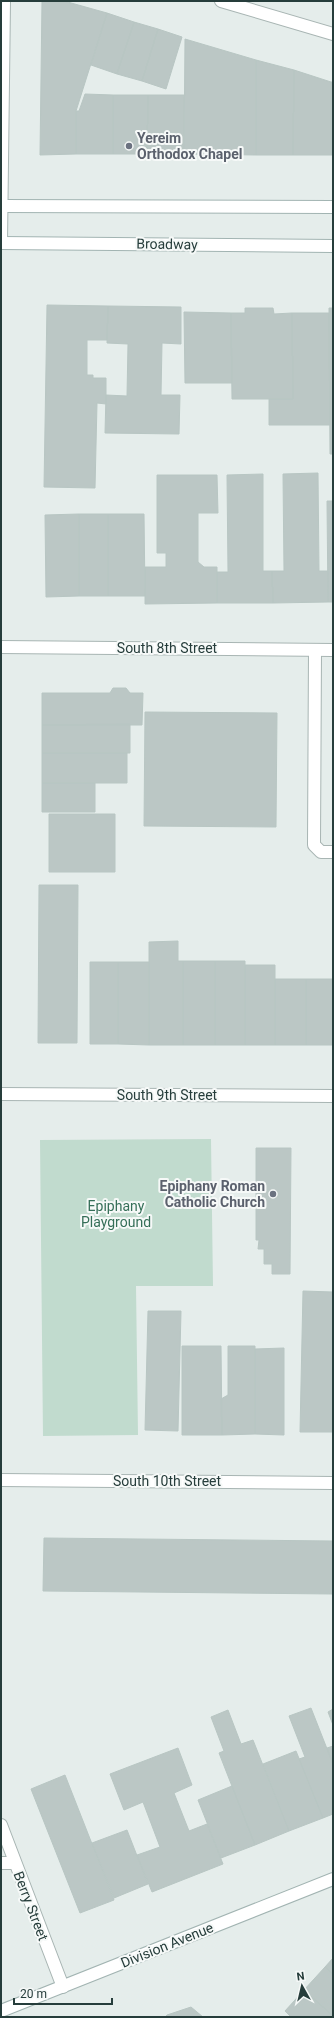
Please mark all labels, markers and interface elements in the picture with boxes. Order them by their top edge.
place label: Yereim Orthodox Chapel [137,130,242,162]
marker: Yereim Orthodox Chapel [124,141,134,151]
street label: Broadway [136,235,198,253]
street label: South 8th Street [117,640,218,656]
street label: South 9th Street [117,1087,218,1103]
place label: Epiphany Roman Catholic Church [160,1178,265,1210]
marker: Epiphany Roman Catholic Church [268,1189,278,1199]
park label: Epiphany Playground [81,1198,151,1230]
street label: South 10th Street [113,1473,222,1489]
street label: Berry Street [10,1869,52,1943]
street label: Division Avenue [118,1919,216,1971]
north arrow [282,1966,322,2006]
text: N [296,1970,306,1984]
scale bar [14,1980,112,2006]
text: 20 m [20,1987,47,2001]

